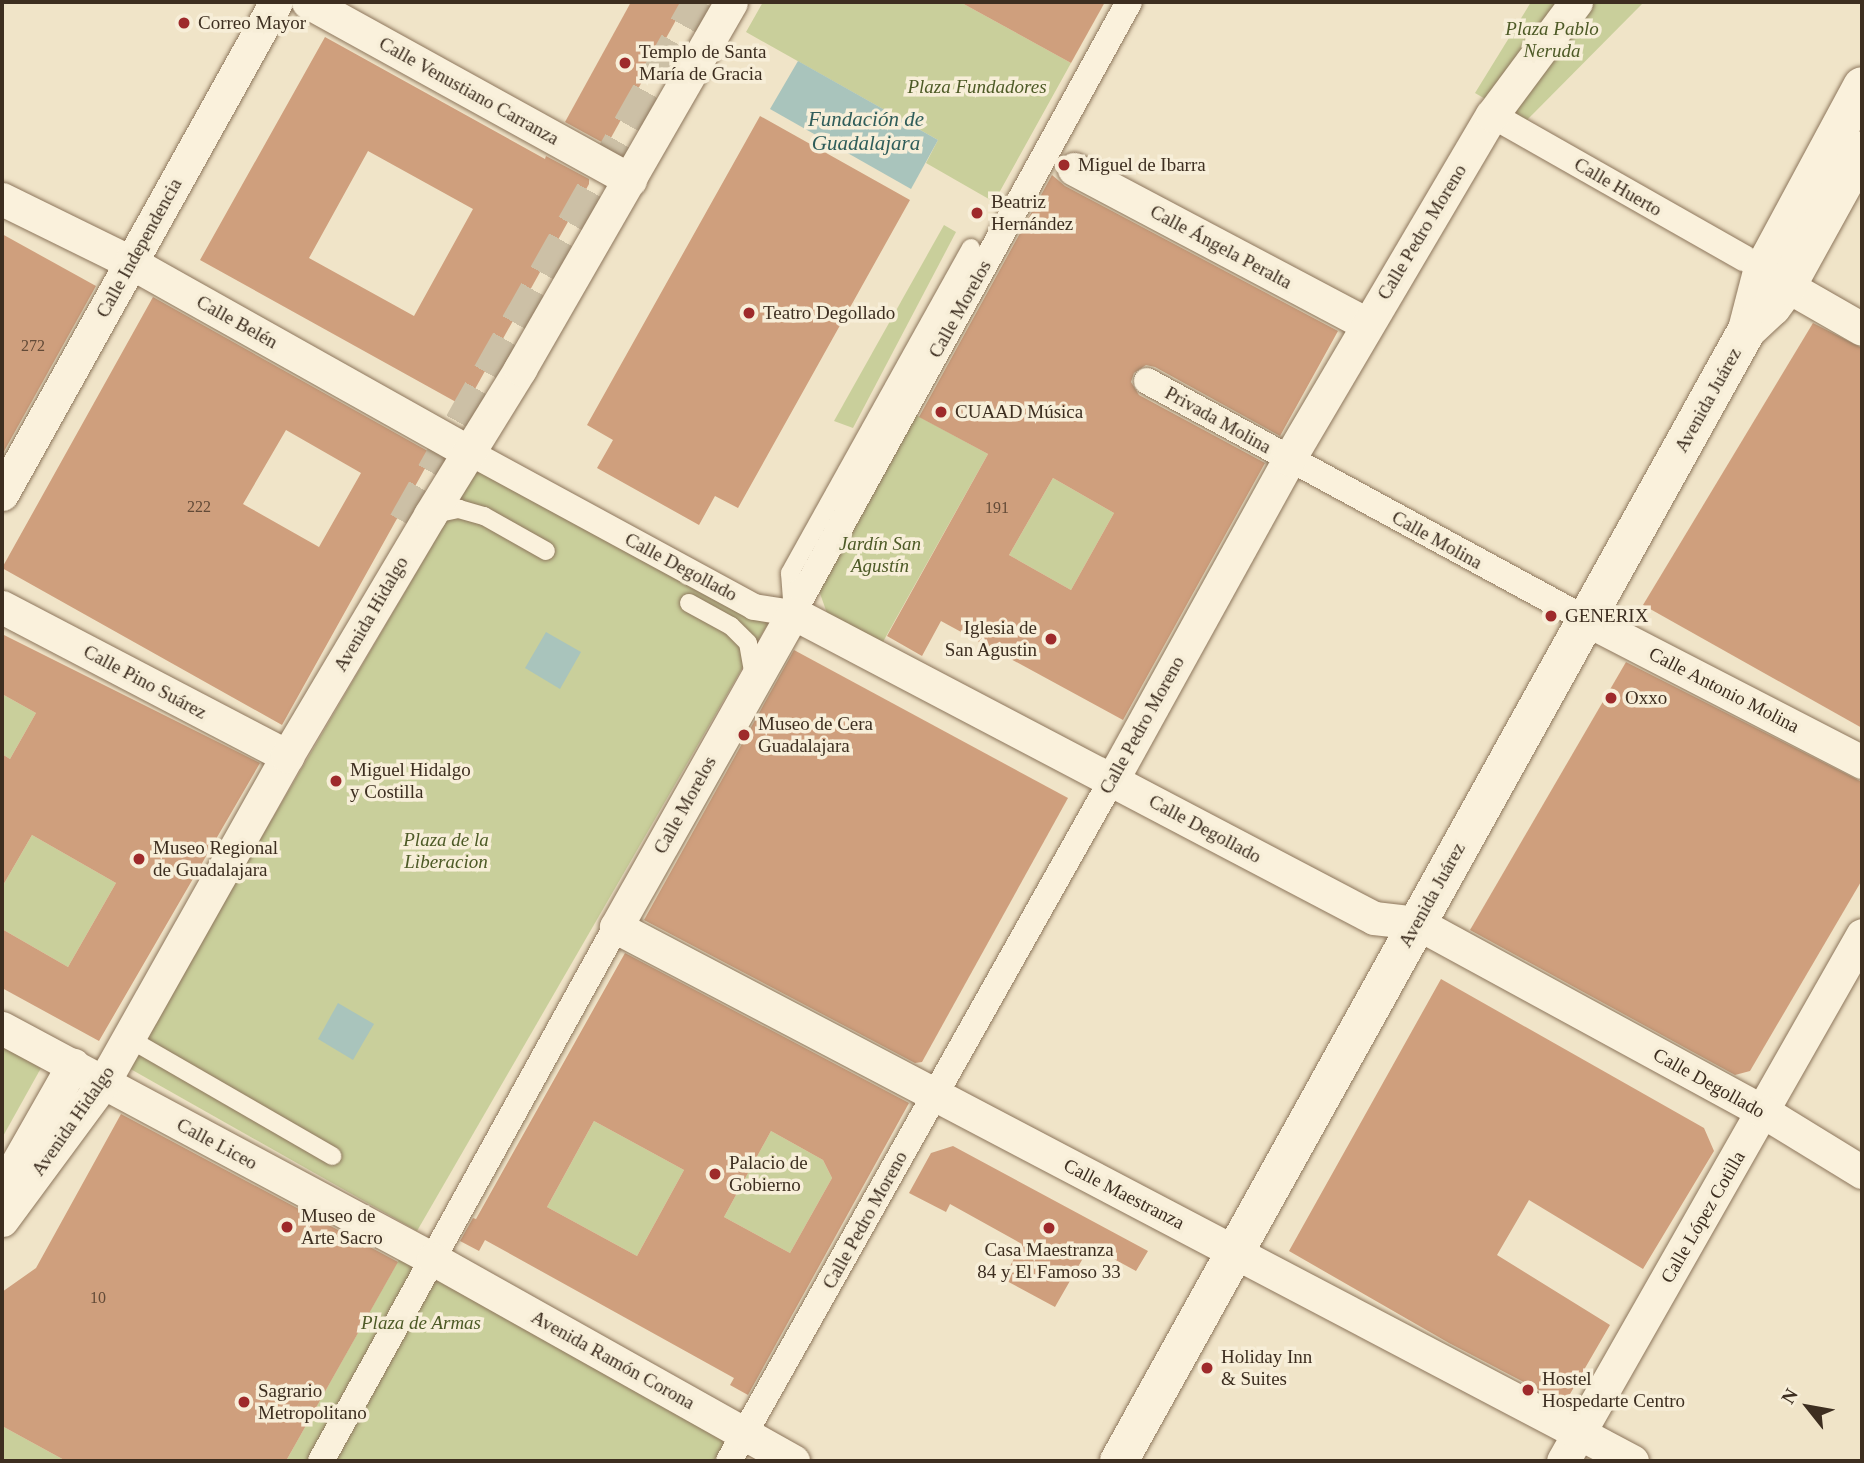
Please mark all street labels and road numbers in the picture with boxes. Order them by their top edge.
street label: Calle Venustiano Carranza [363,25,575,157]
street label: Calle Huerto [1565,150,1671,224]
street label: Calle Pedro Moreno [1368,152,1476,312]
street label: Calle Independencia [85,163,193,333]
street label: Calle Ángela Peralta [1138,196,1304,298]
street label: Calle Morelos [921,252,999,366]
street label: Calle Belén [188,288,286,356]
street label: Avenida Juárez [1665,336,1751,464]
street label: Privada Molina [1155,378,1281,462]
street label: Calle Molina [1384,504,1490,576]
street label: Calle Degollado [615,524,747,610]
street label: Avenida Hidalgo [325,546,417,682]
street label: Calle Pino Suárez [72,636,218,728]
street label: Calle Antonio Molina [1638,638,1810,742]
street label: Calle Pedro Moreno [1090,644,1194,806]
street label: Calle Morelos [646,748,724,862]
street label: Calle Degollado [1139,786,1271,872]
street label: Avenida Juárez [1389,831,1475,959]
street label: Calle Degollado [1643,1039,1775,1127]
street label: Avenida Hidalgo [22,1055,124,1187]
street label: Calle Liceo [170,1112,264,1176]
street label: Calle Pedro Moreno [813,1139,917,1301]
street label: Calle López Cotilla [1652,1141,1754,1293]
street label: Calle Maestranza [1052,1150,1196,1238]
street label: Avenida Ramón Corona [517,1300,709,1420]

